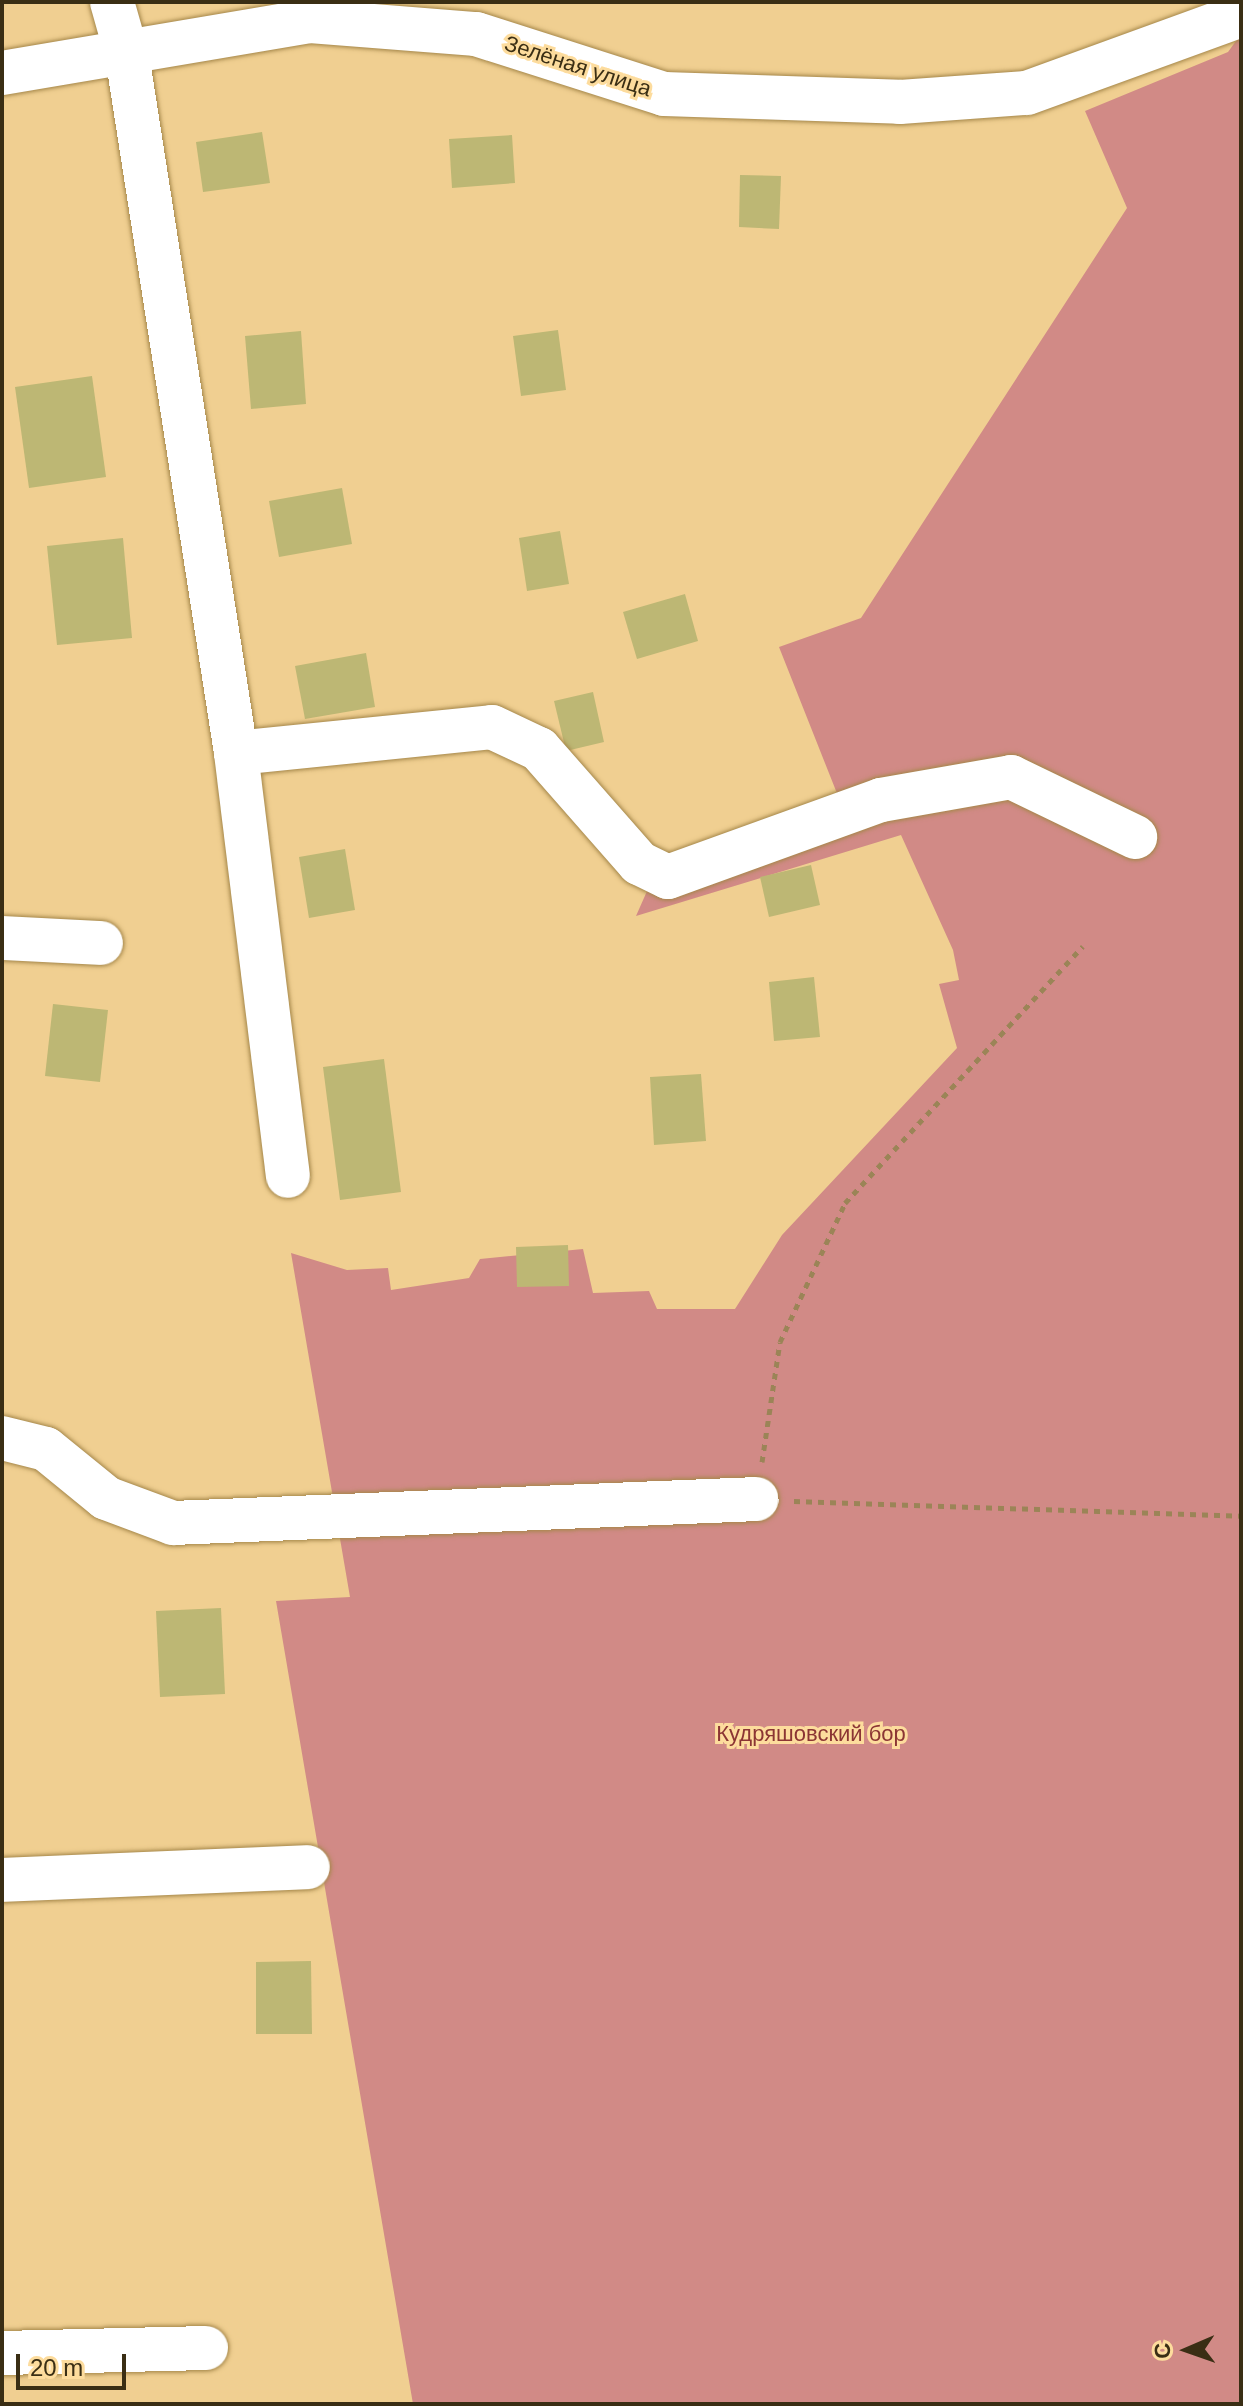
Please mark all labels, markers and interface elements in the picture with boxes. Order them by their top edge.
street label: Зелёная улица [501,30,655,102]
park label: Кудряшовский бор [716,1721,906,1747]
north arrow [1147,2310,1227,2390]
scale bar [20,2338,130,2388]
text: С [1150,2342,1175,2359]
text: 20 m [30,2354,83,2381]

